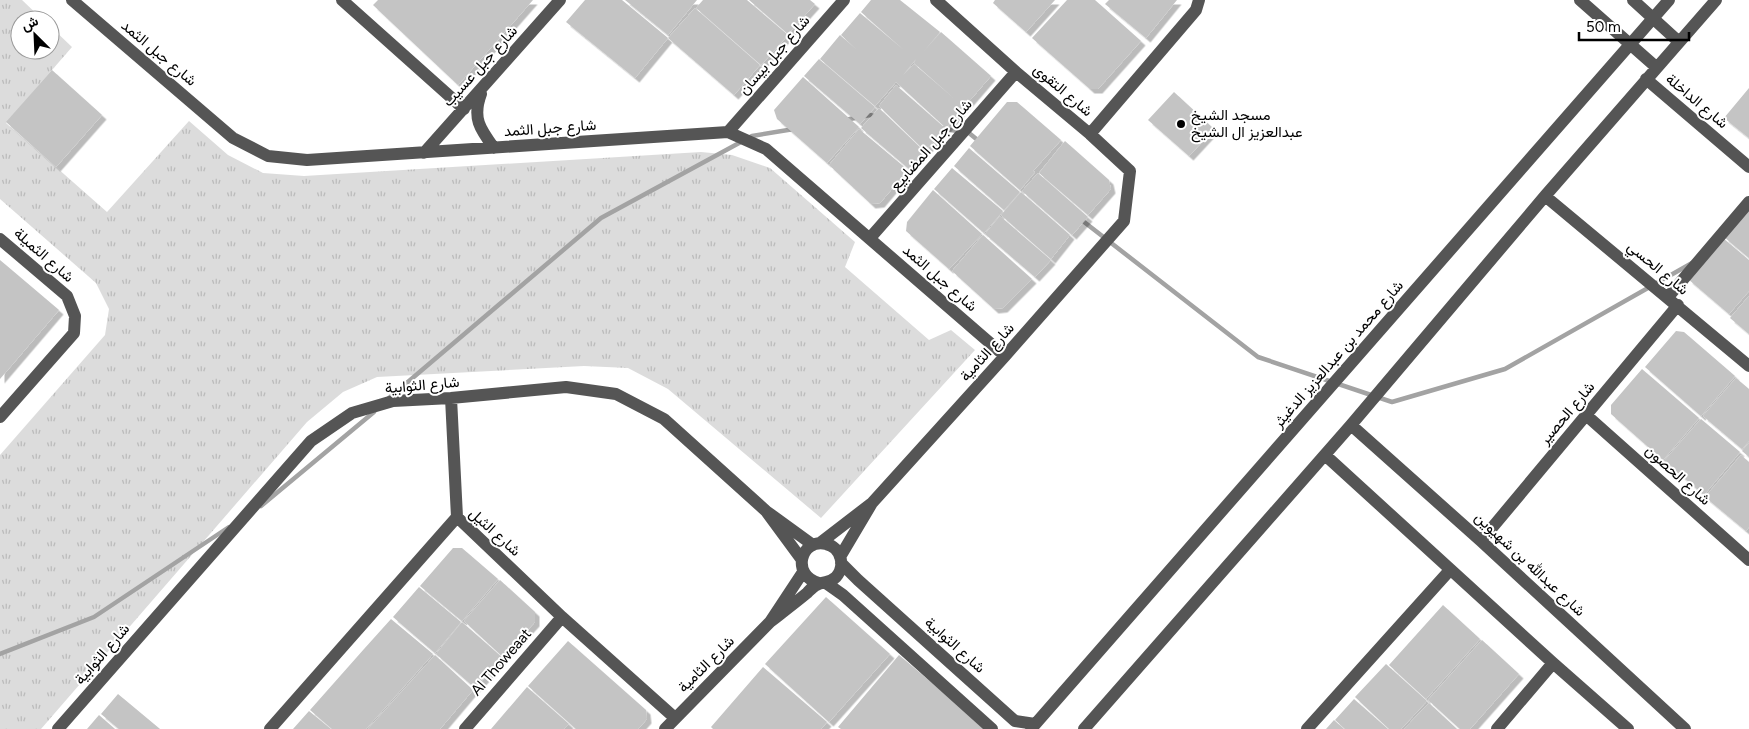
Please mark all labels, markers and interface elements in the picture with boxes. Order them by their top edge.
north arrow [10,10,60,60]
scale bar [1579,10,1689,42]
street label: شارع جبل بيسان [735,11,815,100]
text: ش [19,12,41,35]
street label: شارع جبل الثمد [116,16,200,91]
text: 50 m [1586,18,1621,36]
street label: شارع جبل عسيب [439,22,523,112]
street label: شارع التقوى [1028,60,1097,122]
street label: شارع الداخلة [1661,70,1732,134]
street label: شارع جبل المضابيع [886,95,977,196]
place label: مسجد الشيخ عبدالعزيز ال الشيخ [1191,106,1303,143]
street label: شارع جبل الثمد [503,116,597,142]
marker: مسجد الشيخ عبدالعزيز ال الشيخ [1175,118,1187,130]
street label: شارع الثميلة [9,224,78,288]
street label: شارع الحسي [1621,237,1692,302]
street label: شارع جبل الثمد [898,241,981,317]
street label: شارع محمد بن عبدالعزيز الدغيثر [1268,277,1409,433]
street label: شارع الثامية [956,319,1020,386]
street label: شارع الثوابية [384,373,460,399]
street label: شارع الحصير [1535,378,1600,450]
street label: شارع الحصون [1640,441,1714,511]
street label: شارع الثيل [464,504,525,561]
street label: شارع عبدالله بن شهيوين [1470,508,1589,621]
street label: شارع الثوابية [920,613,989,678]
street label: شارع الثوابية [71,620,135,689]
street label: Al Thoweaat [467,625,535,699]
street label: شارع الثامية [674,632,740,697]

